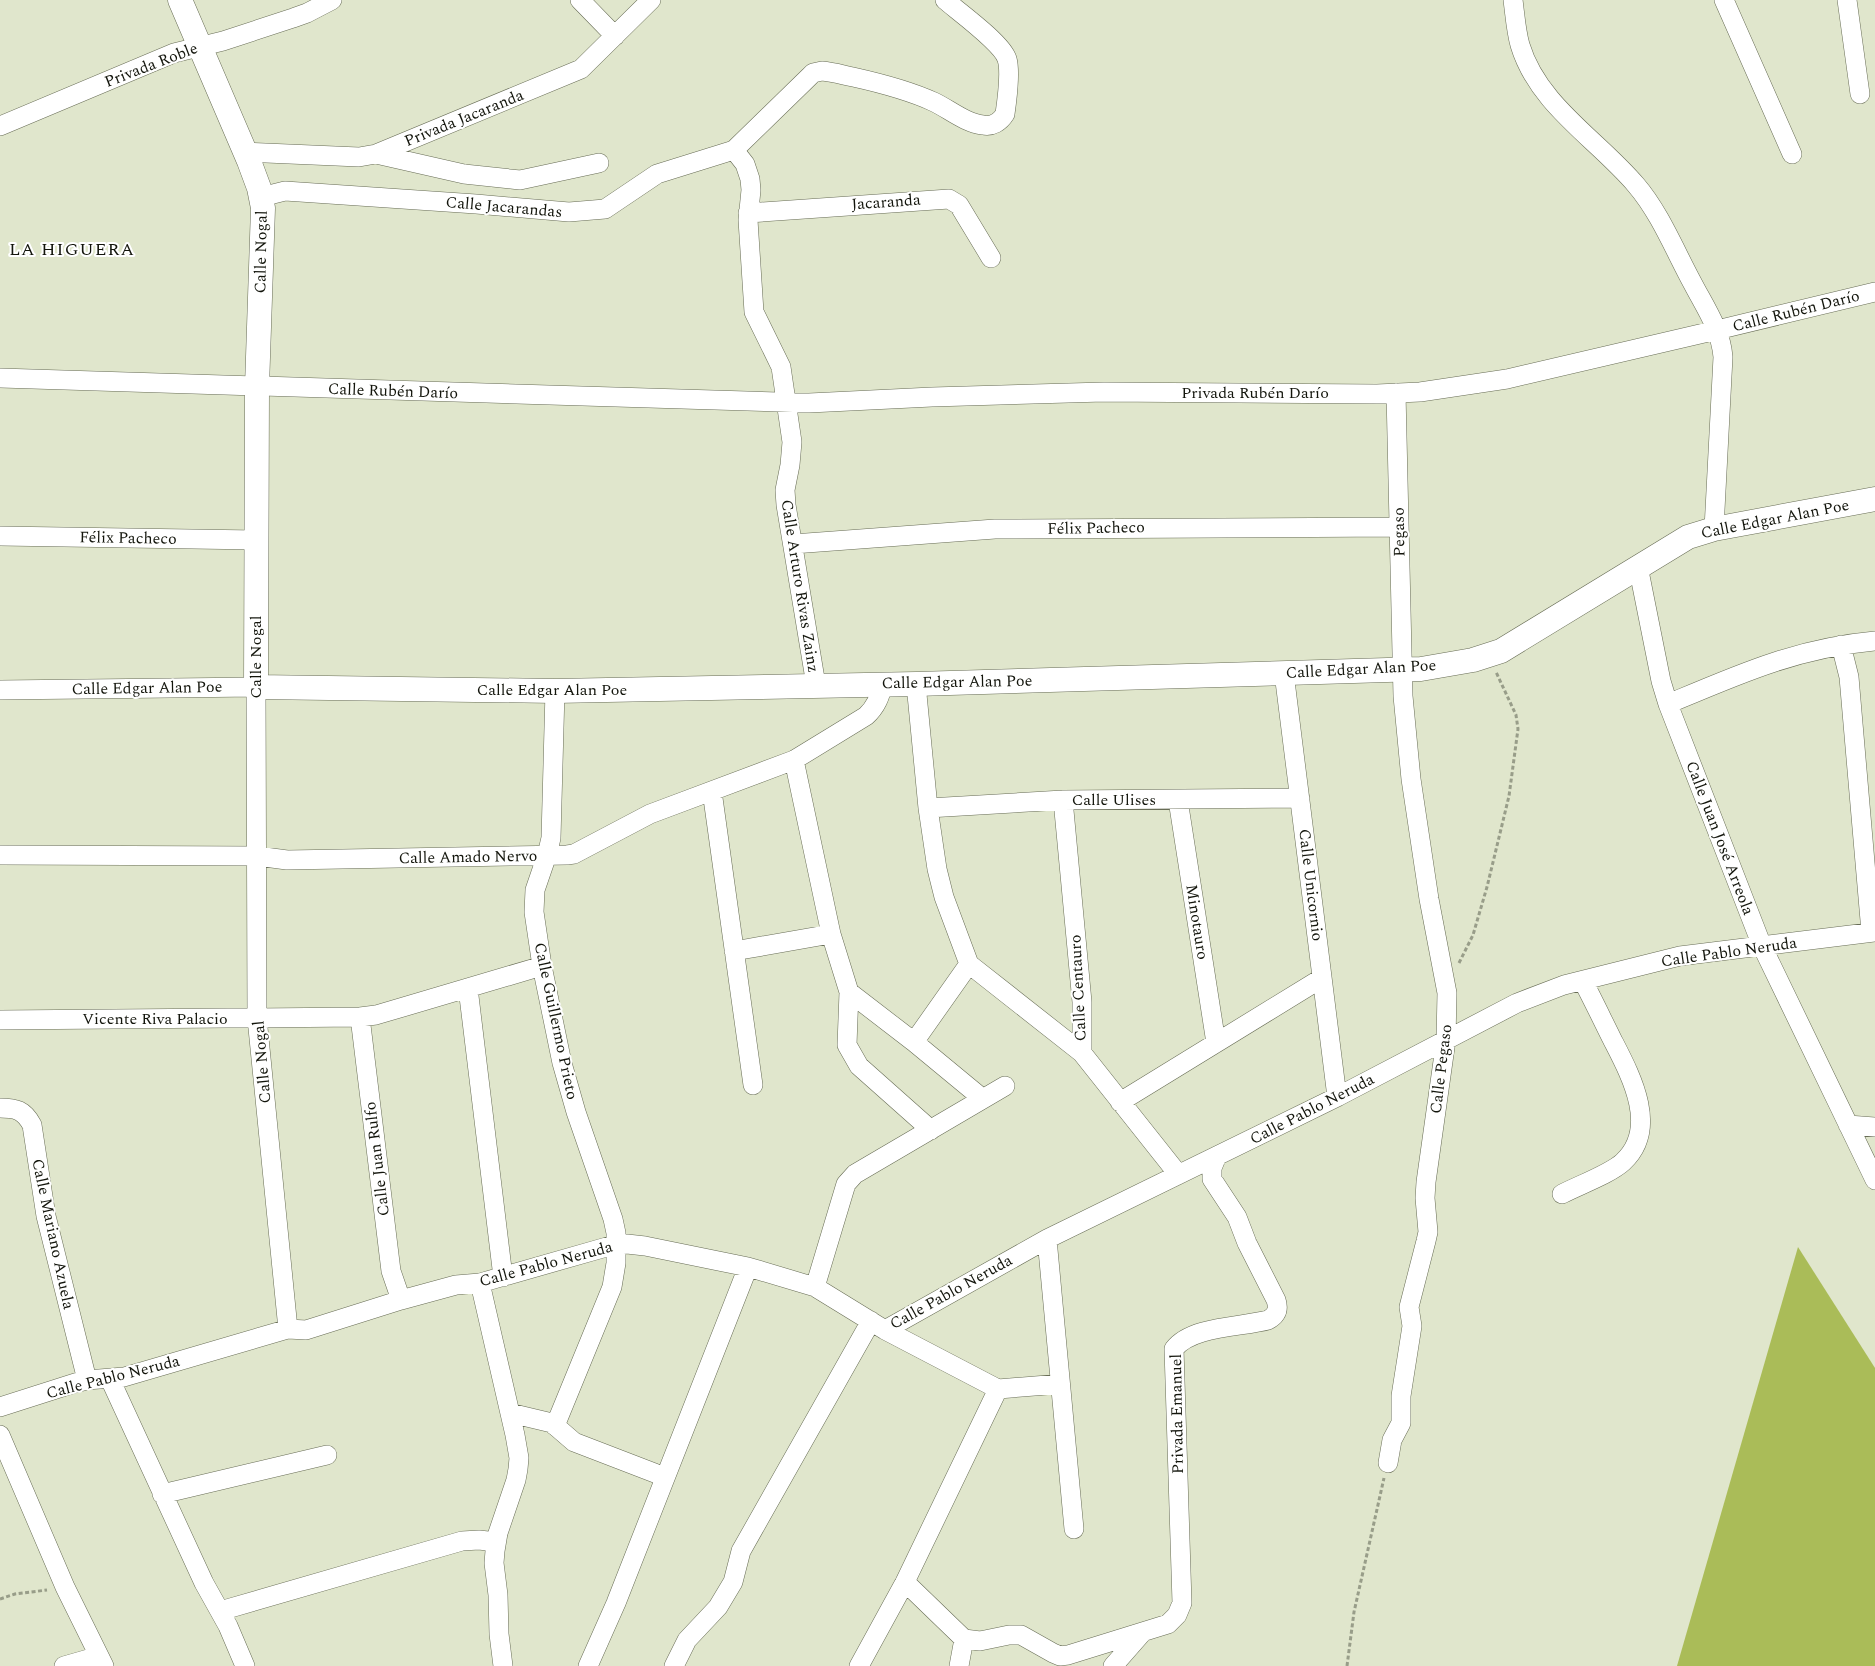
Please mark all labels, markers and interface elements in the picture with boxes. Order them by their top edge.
street label: Privada Roble [101,36,201,94]
street label: Privada Jacaranda [401,83,528,153]
street label: Jacaranda [850,188,922,216]
street label: Calle Jacarandas [445,190,563,224]
street label: Calle Nogal [248,210,274,294]
district label: LA HIGUERA [9,236,135,263]
street label: Calle Rubén Darío [1730,284,1862,338]
street label: Calle Rubén Darío [327,377,459,405]
street label: Privada Rubén Darío [1181,381,1329,405]
street label: Calle Edgar Alan Poe [1699,493,1851,545]
street label: Calle Arturo Rivas Zainz [774,498,826,674]
street label: Pegaso [1387,507,1411,557]
street label: Félix Pacheco [1047,515,1145,541]
street label: Félix Pacheco [79,525,177,551]
street label: Calle Nogal [244,616,268,698]
street label: Calle Edgar Alan Poe [1285,653,1437,685]
street label: Calle Edgar Alan Poe [881,669,1033,695]
street label: Calle Edgar Alan Poe [71,675,223,701]
street label: Calle Edgar Alan Poe [477,678,627,702]
street label: Calle Juan José Arreola [1679,757,1761,919]
street label: Calle Ulises [1072,788,1156,812]
street label: Calle Unicornio [1292,827,1330,943]
street label: Calle Amado Nervo [398,844,538,870]
street label: Minotauro [1179,883,1215,961]
street label: Calle Pablo Neruda [1659,931,1799,973]
street label: Calle Centauro [1063,934,1093,1042]
street label: Calle Guillermo Prieto [528,940,584,1102]
street label: Vicente Riva Palacio [82,1007,228,1031]
street label: Calle Nogal [246,1020,278,1104]
street label: Calle Pegaso [1424,1023,1458,1115]
street label: Calle Pablo Neruda [1245,1067,1379,1151]
street label: Calle Juan Rulfo [358,1100,396,1218]
street label: Calle Mariano Azuela [25,1156,81,1312]
street label: Calle Pablo Neruda [477,1235,615,1293]
street label: Calle Pablo Neruda [885,1248,1017,1336]
street label: Calle Pablo Neruda [44,1349,183,1405]
street label: Privada Emanuel [1164,1354,1190,1474]

